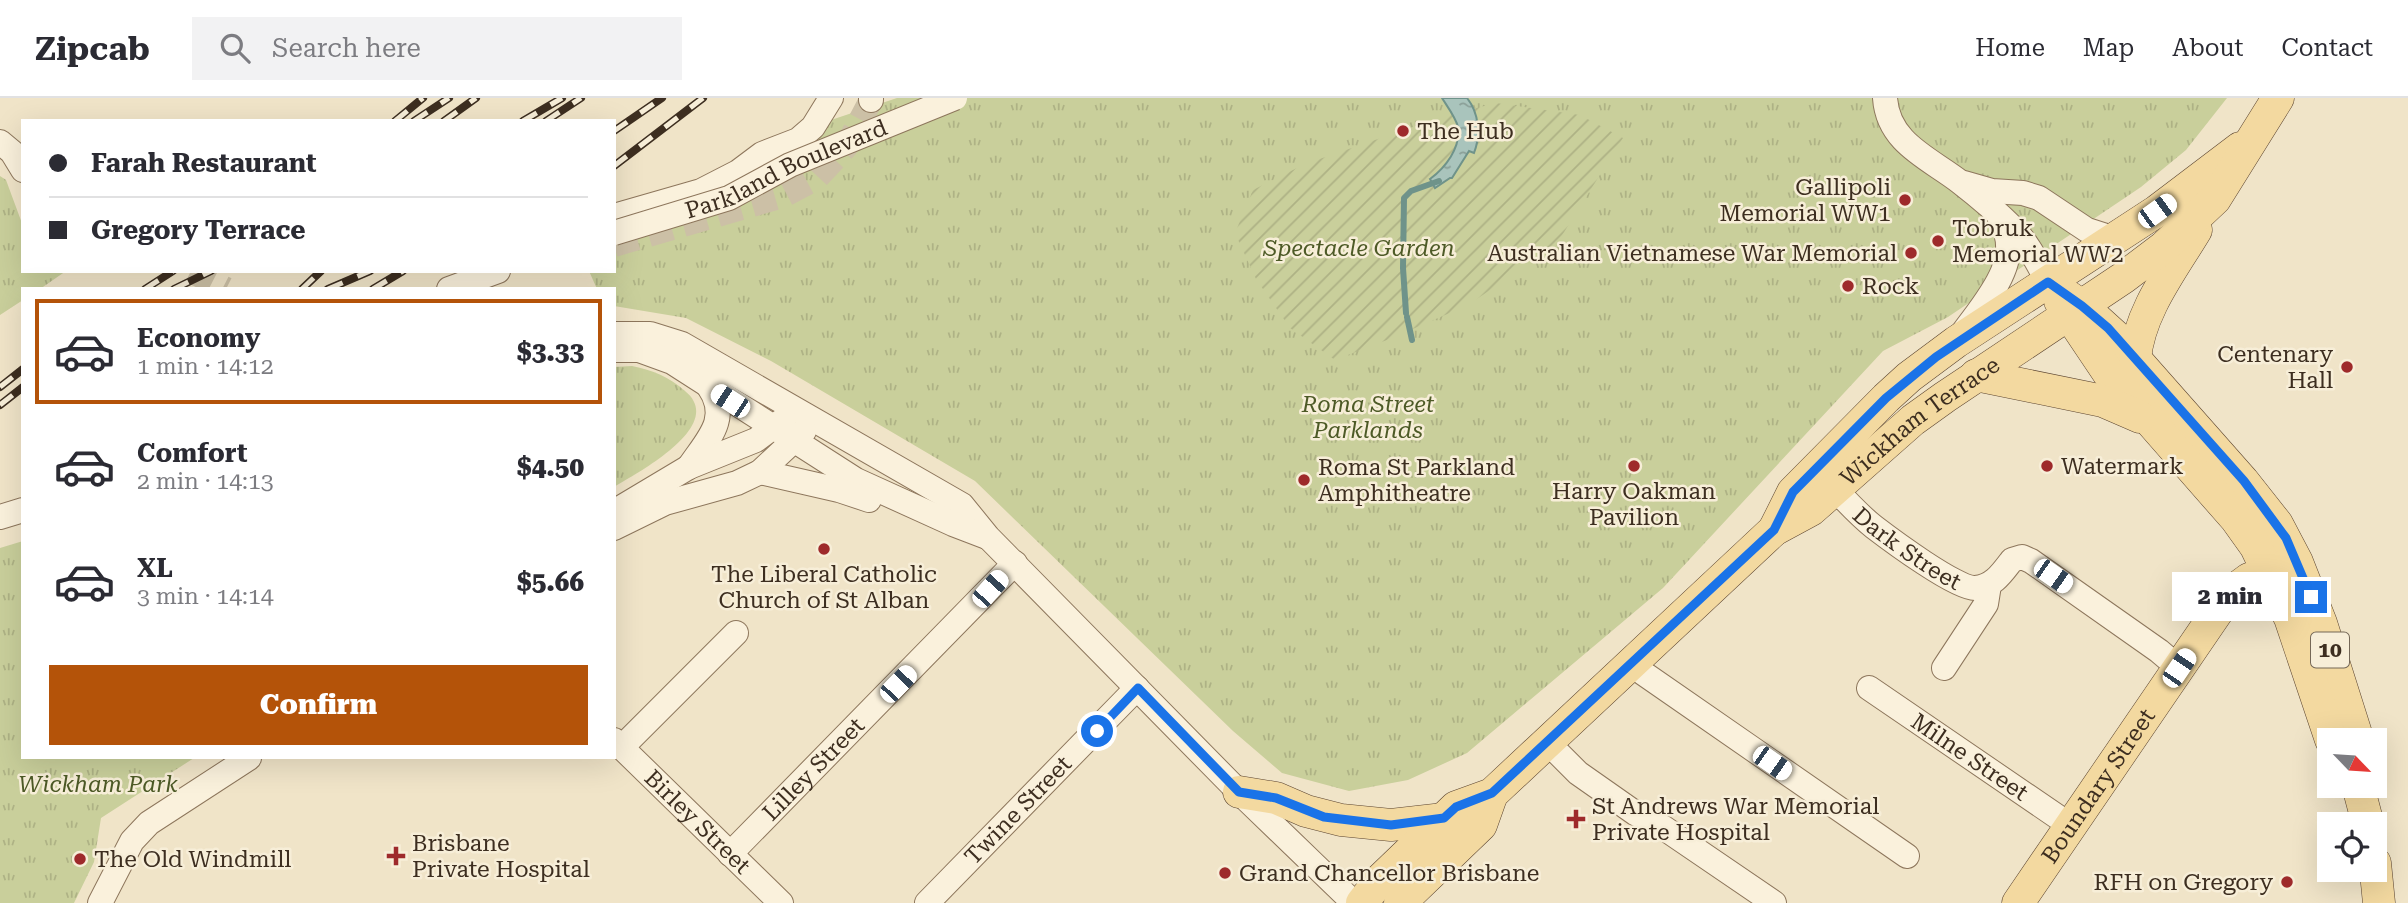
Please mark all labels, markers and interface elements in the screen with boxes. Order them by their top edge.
search box [192,17,682,80]
text: Zipcab [35,29,150,68]
icon: search [216,29,254,67]
text: Search here [272,33,421,63]
text: Home [1975,34,2045,62]
text: Map [2083,34,2134,62]
text: About [2172,34,2243,62]
text: Contact [2281,34,2373,62]
street label: Parkland Boulevard [682,114,891,225]
place label: The Hub [1417,118,1514,145]
marker: The Hub [1395,123,1411,139]
text: Farah Restaurant [91,148,317,178]
place label: Gallipoli Memorial WW1 [1719,174,1891,227]
car [2134,190,2181,232]
marker: Gallipoli Memorial WW1 [1897,192,1913,208]
text: Gregory Terrace [91,215,306,245]
place label: Tobruk Memorial WW2 [1952,215,2124,268]
marker: Tobruk Memorial WW2 [1930,233,1946,249]
park label: Spectacle Garden [1262,235,1455,262]
place label: Australian Vietnamese War Memorial [1487,240,1897,267]
marker: Australian Vietnamese War Memorial [1903,245,1919,261]
place label: Rock [1862,273,1920,300]
marker: Rock [1840,278,1856,294]
icon: car [53,320,116,383]
text: Economy [137,323,260,353]
text: $3.33 [517,337,584,367]
place label: Centenary Hall [2217,341,2333,394]
street label: Wickham Terrace [1835,351,2005,492]
text: 1 min · 14:12 [137,353,274,380]
marker: Centenary Hall [2339,359,2355,375]
car [707,381,754,421]
park label: Roma Street Parklands [1301,391,1435,444]
icon: car [53,435,116,498]
text: Comfort [137,438,247,468]
text: $4.50 [517,452,584,482]
place label: Watermark [2061,453,2184,480]
place label: Roma St Parkland Amphitheatre [1318,454,1515,507]
marker: Harry Oakman Pavilion [1626,458,1642,474]
marker: Watermark [2039,458,2055,474]
text: 2 min · 14:13 [137,468,274,495]
marker: Roma St Parkland Amphitheatre [1296,472,1312,488]
place label: Harry Oakman Pavilion [1552,478,1716,531]
street label: Dark Street [1847,502,1966,596]
marker: The Liberal Catholic Church of St Alban [816,541,832,557]
icon: car [53,550,116,613]
text: XL [137,553,173,583]
car [2030,555,2077,597]
place label: The Liberal Catholic Church of St Alban [711,561,937,614]
car [969,566,1012,612]
text: $5.66 [517,567,584,597]
callout: 2 min [2171,573,2286,622]
route end [2295,581,2327,613]
text: 3 min · 14:14 [137,583,274,610]
text: 2 min [2198,583,2262,610]
road number: 10 [2311,632,2349,668]
car [2159,645,2200,691]
car [876,662,921,706]
button: Confirm [49,665,588,745]
street label: Boundary Street [2036,703,2161,869]
street label: Milne Street [1906,708,2033,807]
street label: Lilley Street [757,712,870,827]
route start [1081,715,1113,747]
north arrow [2317,728,2387,798]
map controls [2317,728,2387,882]
car [1749,742,1796,784]
street label: Twine Street [959,750,1077,870]
street label: Birley Street [639,765,756,880]
park label: Wickham Park [18,771,178,798]
place label: St Andrews War Memorial Private Hospital [1592,793,1879,846]
marker: St Andrews War Memorial Private Hospital [1566,809,1586,829]
button: locate [2317,812,2387,882]
place label: Brisbane Private Hospital [412,830,590,883]
place label: The Old Windmill [94,846,291,873]
marker: Brisbane Private Hospital [386,846,406,866]
marker: The Old Windmill [72,851,88,867]
place label: Grand Chancellor Brisbane [1239,860,1539,887]
marker: Grand Chancellor Brisbane [1217,865,1233,881]
place label: RFH on Gregory [2094,869,2273,896]
marker: RFH on Gregory [2279,874,2295,890]

